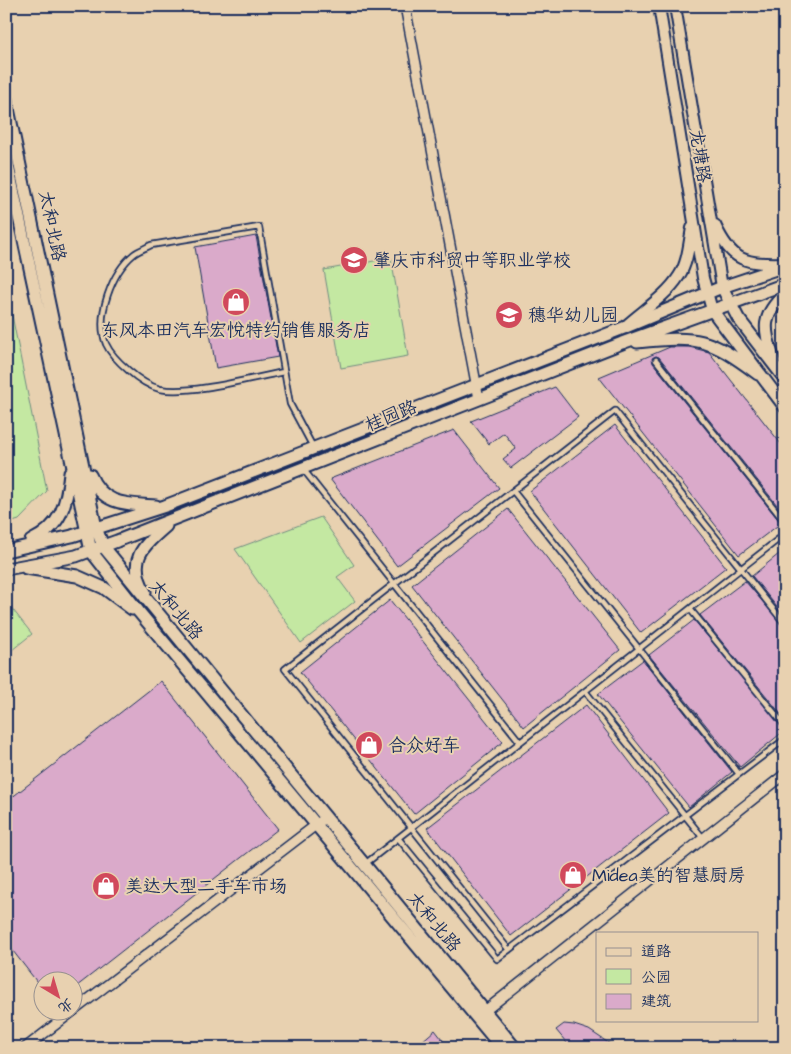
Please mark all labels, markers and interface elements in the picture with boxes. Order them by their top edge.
street label: 龙塘路 [683,127,717,185]
street label: 太和北路 [32,188,72,264]
school or university icon: 肇庆市科贸中等职业学校 [339,245,369,275]
place label: 肇庆市科贸中等职业学校 [373,248,571,273]
shop icon: 东风本田汽车宏悦特约销售服务店 [221,287,251,317]
school or university icon: 穗华幼儿园 [494,300,524,330]
place label: 穗华幼儿园 [528,303,618,328]
place label: 东风本田汽车宏悦特约销售服务店 [101,318,371,343]
street label: 桂园路 [361,394,421,438]
street label: 太和北路 [143,574,209,646]
shop icon: 合众好车 [354,730,384,760]
place label: 合众好车 [388,733,460,758]
shop icon: Midea美的智慧厨房 [558,860,588,890]
place label: Midea美的智慧厨房 [592,863,746,888]
shop icon: 美达大型二手车市场 [91,871,121,901]
place label: 美达大型二手车市场 [125,874,287,899]
street label: 太和北路 [401,886,467,958]
legend [596,932,758,1022]
text: 道路 [641,941,671,962]
text: 公园 [641,967,671,988]
north arrow [32,972,82,1022]
text: 建筑 [641,991,671,1012]
text: 北 [54,993,77,1018]

